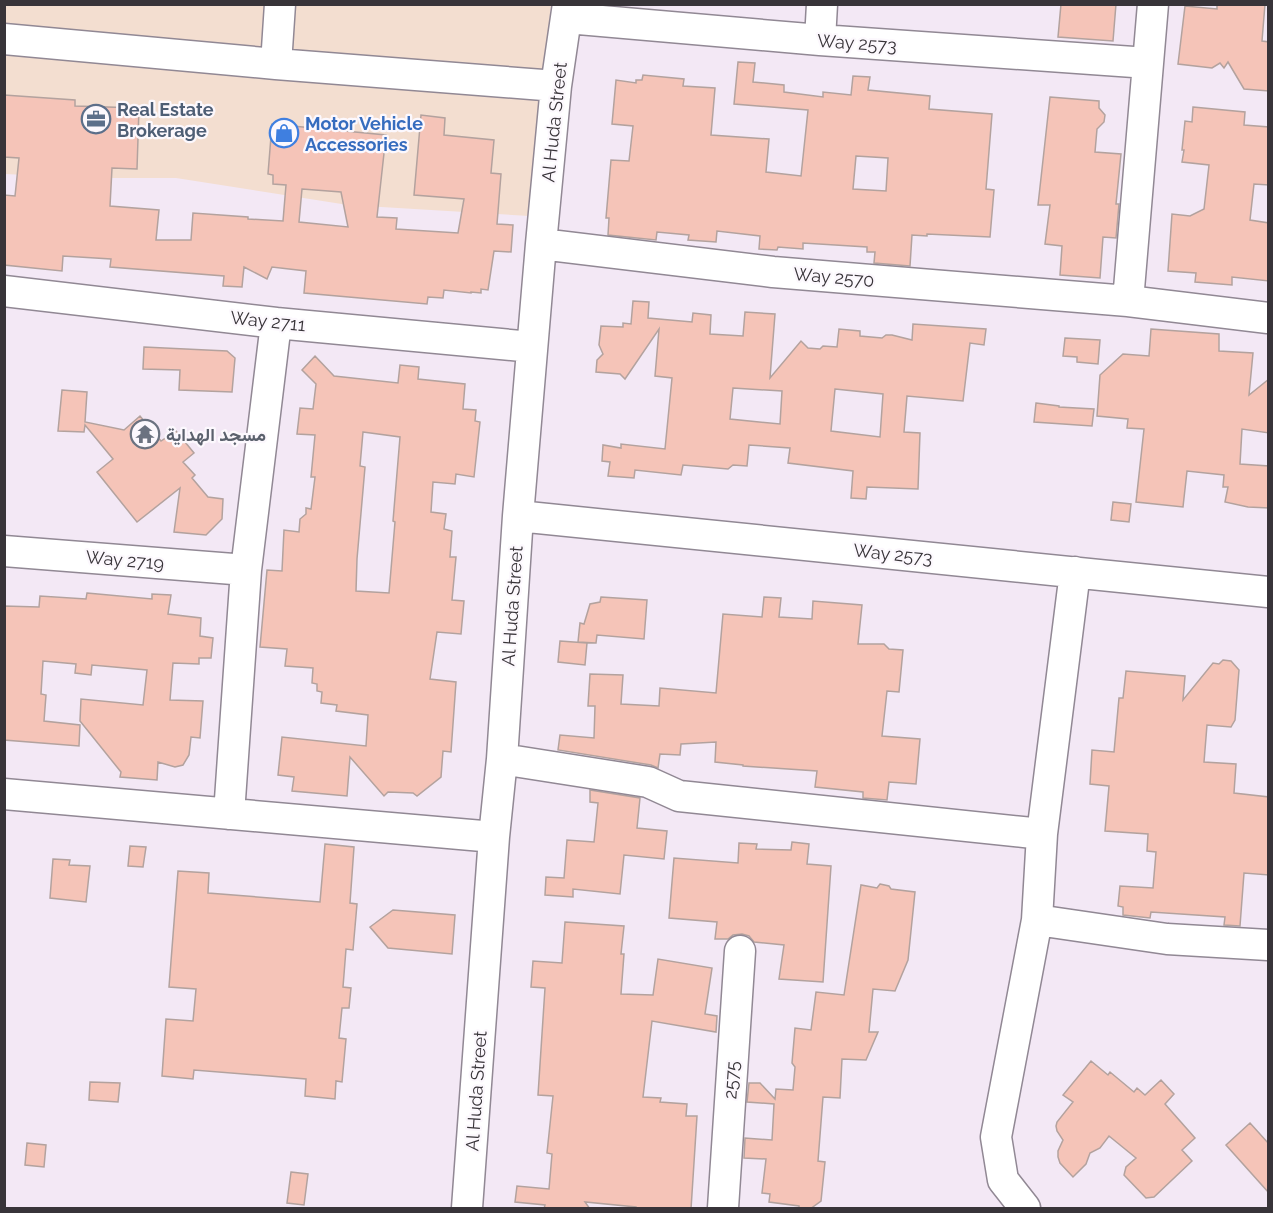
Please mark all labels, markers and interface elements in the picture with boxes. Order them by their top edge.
street label: Way 2573 [817,30,897,56]
street label: Al Huda Street [537,61,571,183]
place label: Real Estate Brokerage [117,99,214,141]
office icon: Real Estate Brokerage [80,103,112,135]
place label: Motor Vehicle Accessories [305,113,423,155]
shop icon: Motor Vehicle Accessories [268,117,300,149]
street label: Way 2570 [793,263,875,291]
street label: Way 2711 [229,307,307,335]
temple icon: مسجد الهداية [129,418,161,450]
place label: مسجد الهداية [166,424,266,446]
street label: Way 2573 [852,539,934,569]
street label: Al Huda Street [497,545,527,667]
street label: Way 2719 [85,546,165,574]
street label: Al Huda Street [461,1030,491,1152]
street label: 2575 [719,1060,743,1100]

